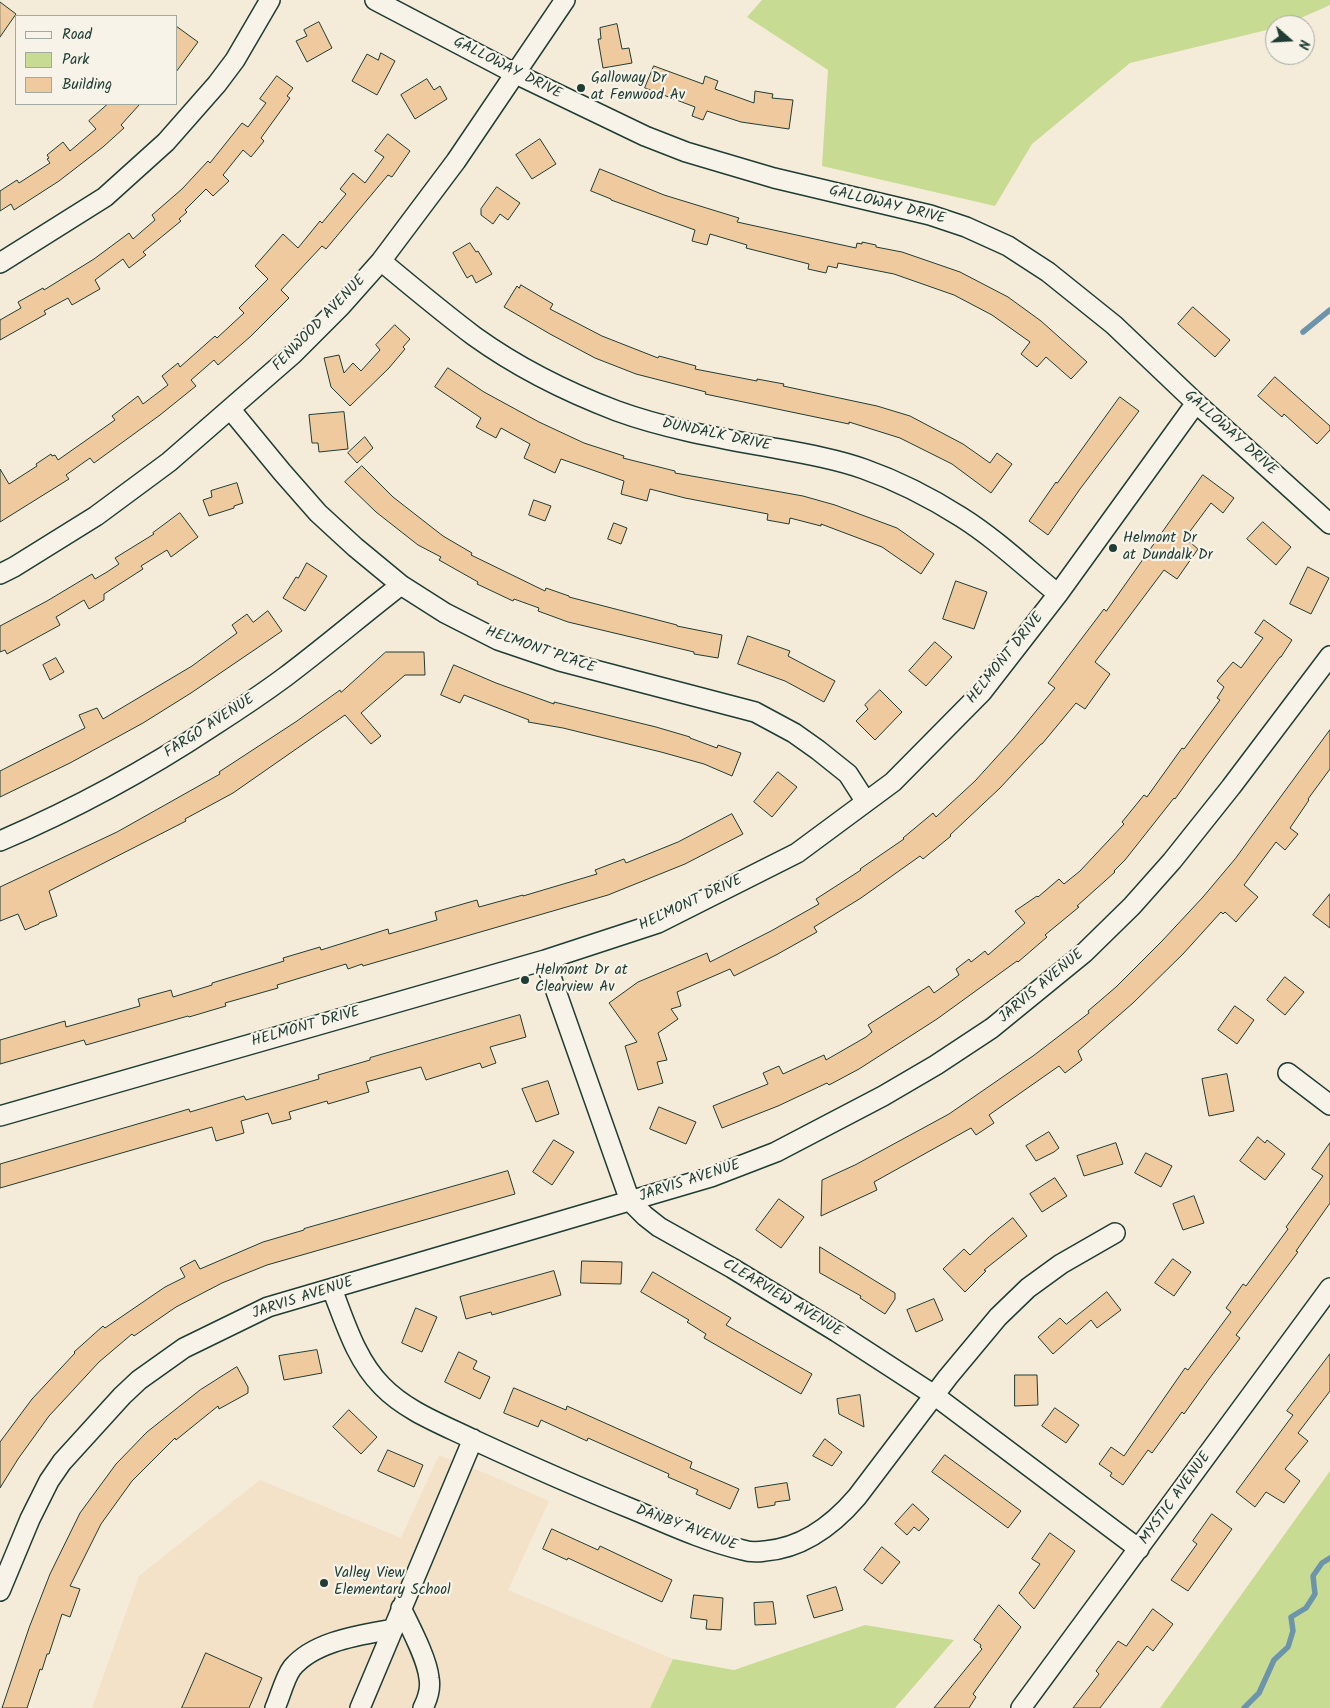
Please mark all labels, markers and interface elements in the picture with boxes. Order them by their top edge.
legend [15,15,178,105]
north arrow [1265,15,1315,65]
text: Road [62,23,92,47]
street label: GALLOWAY DRIVE [450,34,564,104]
text: N [1291,37,1315,52]
text: Park [62,48,89,72]
place label: Galloway Dr at Fenwood Av [591,70,685,105]
text: Building [62,73,112,97]
marker: Galloway Dr at Fenwood Av [575,82,587,94]
street label: GALLOWAY DRIVE [827,183,947,229]
street label: FENWOOD AVENUE [270,272,370,376]
street label: GALLOWAY DRIVE [1180,387,1280,481]
street label: DUNDALK DRIVE [660,416,772,456]
place label: Helmont Dr at Dundalk Dr [1123,530,1213,565]
marker: Helmont Dr at Dundalk Dr [1107,542,1119,554]
street label: HELMONT DRIVE [964,610,1048,708]
street label: HELMONT PLACE [482,624,598,678]
street label: FARGO AVENUE [162,691,258,763]
street label: HELMONT DRIVE [636,872,746,936]
street label: JARVIS AVENUE [996,946,1088,1028]
place label: Helmont Dr at Clearview Av [535,962,628,997]
marker: Helmont Dr at Clearview Av [519,974,531,986]
street label: HELMONT DRIVE [250,1004,362,1052]
street label: JARVIS AVENUE [637,1157,743,1207]
street label: CLEARVIEW AVENUE [719,1256,845,1342]
street label: JARVIS AVENUE [250,1274,356,1324]
street label: MYSTIC AVENUE [1136,1449,1216,1549]
street label: DANBY AVENUE [633,1502,739,1556]
place label: Valley View Elementary School [334,1565,451,1600]
marker: Valley View Elementary School [318,1577,330,1589]

